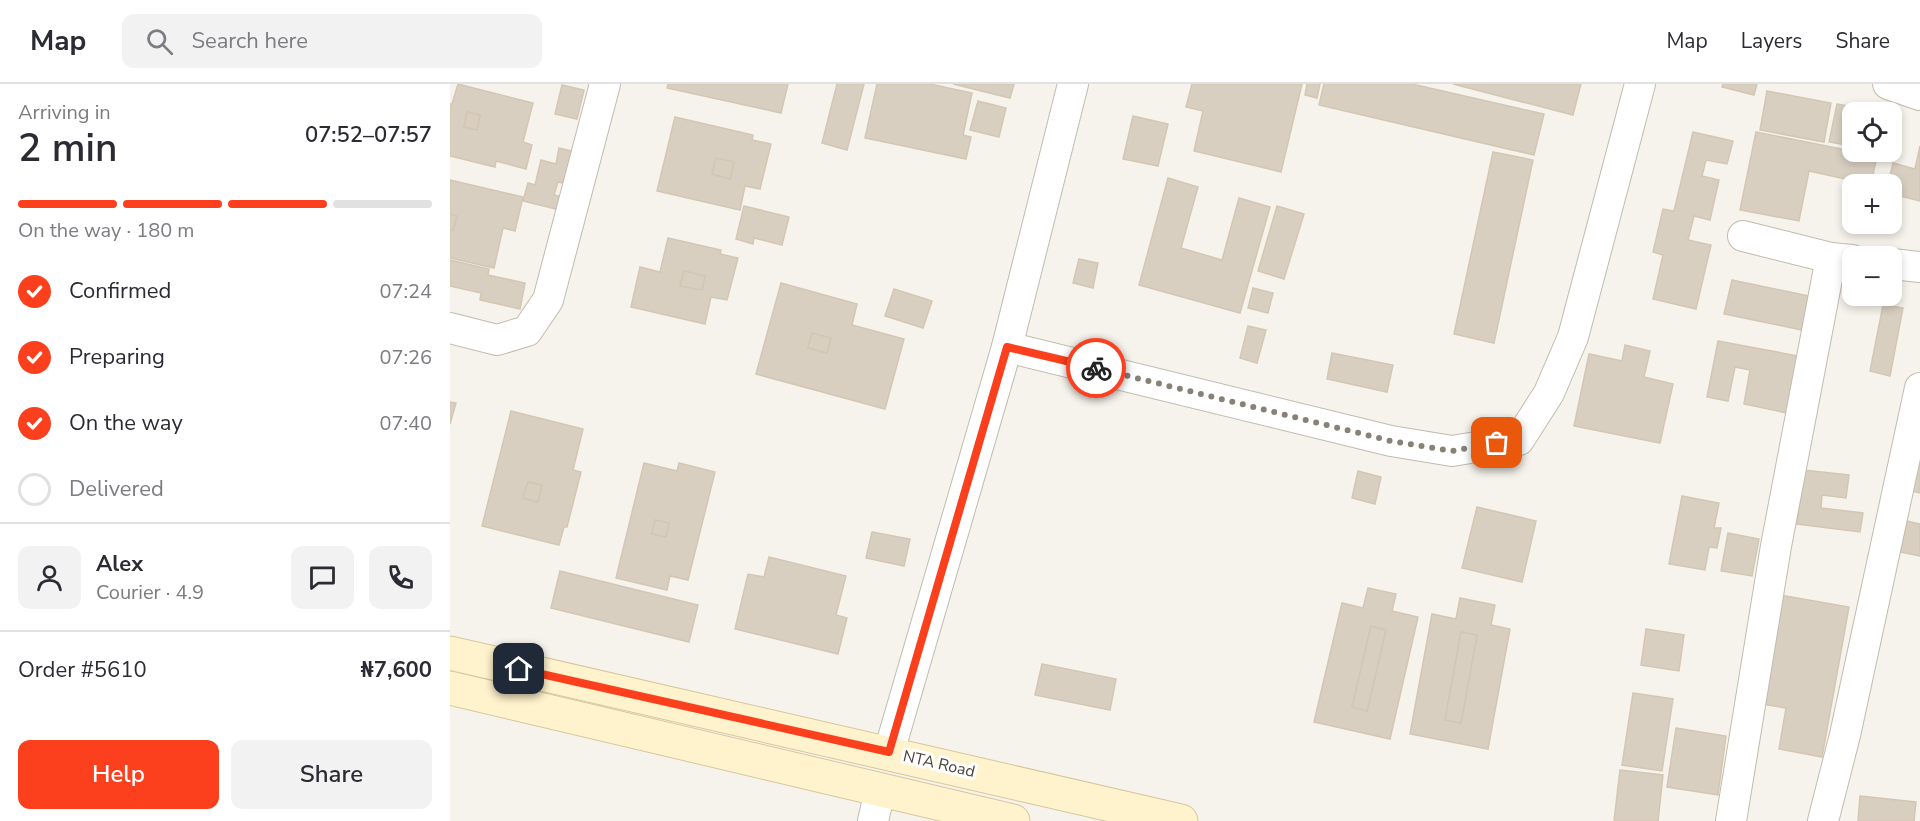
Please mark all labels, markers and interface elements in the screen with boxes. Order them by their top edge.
search box [122,14,542,68]
text: Map [30,22,86,60]
icon: search [143,25,176,58]
text: Search here [191,26,308,56]
text: Map [1666,27,1708,55]
text: Layers [1741,27,1802,55]
text: Share [1835,27,1890,55]
text: Arriving in [18,99,111,126]
map controls [1842,102,1902,306]
button: locate [1842,102,1902,162]
text: 07:52–07:57 [305,120,432,150]
text: 2 min [18,122,117,175]
button: + [1842,174,1902,234]
text: On the way · 180 m [18,217,194,244]
button: − [1842,246,1902,306]
icon: check [18,275,51,308]
text: Confirmed [69,276,171,306]
text: 07:24 [379,278,432,305]
courier [1066,338,1126,398]
icon: check [18,341,51,374]
text: Preparing [69,342,165,372]
text: 07:26 [379,344,432,371]
icon: bike [1080,352,1113,385]
icon: check [18,407,51,440]
text: On the way [69,408,183,438]
text: 07:40 [379,410,432,437]
pin [1471,417,1522,468]
icon: bag [1480,426,1513,459]
text: Delivered [69,474,164,504]
button: person [18,546,81,609]
button: chat [291,546,354,609]
button: phone [369,546,432,609]
text: Alex [96,549,143,579]
text: Courier · 4.9 [96,579,204,606]
pin [493,643,544,694]
icon: home [502,652,535,685]
text: Order #5610 [18,655,147,685]
text: ₦7,600 [361,655,432,685]
button: Help [18,740,219,809]
button: Share [231,740,432,809]
street label: NTA Road [901,745,977,783]

